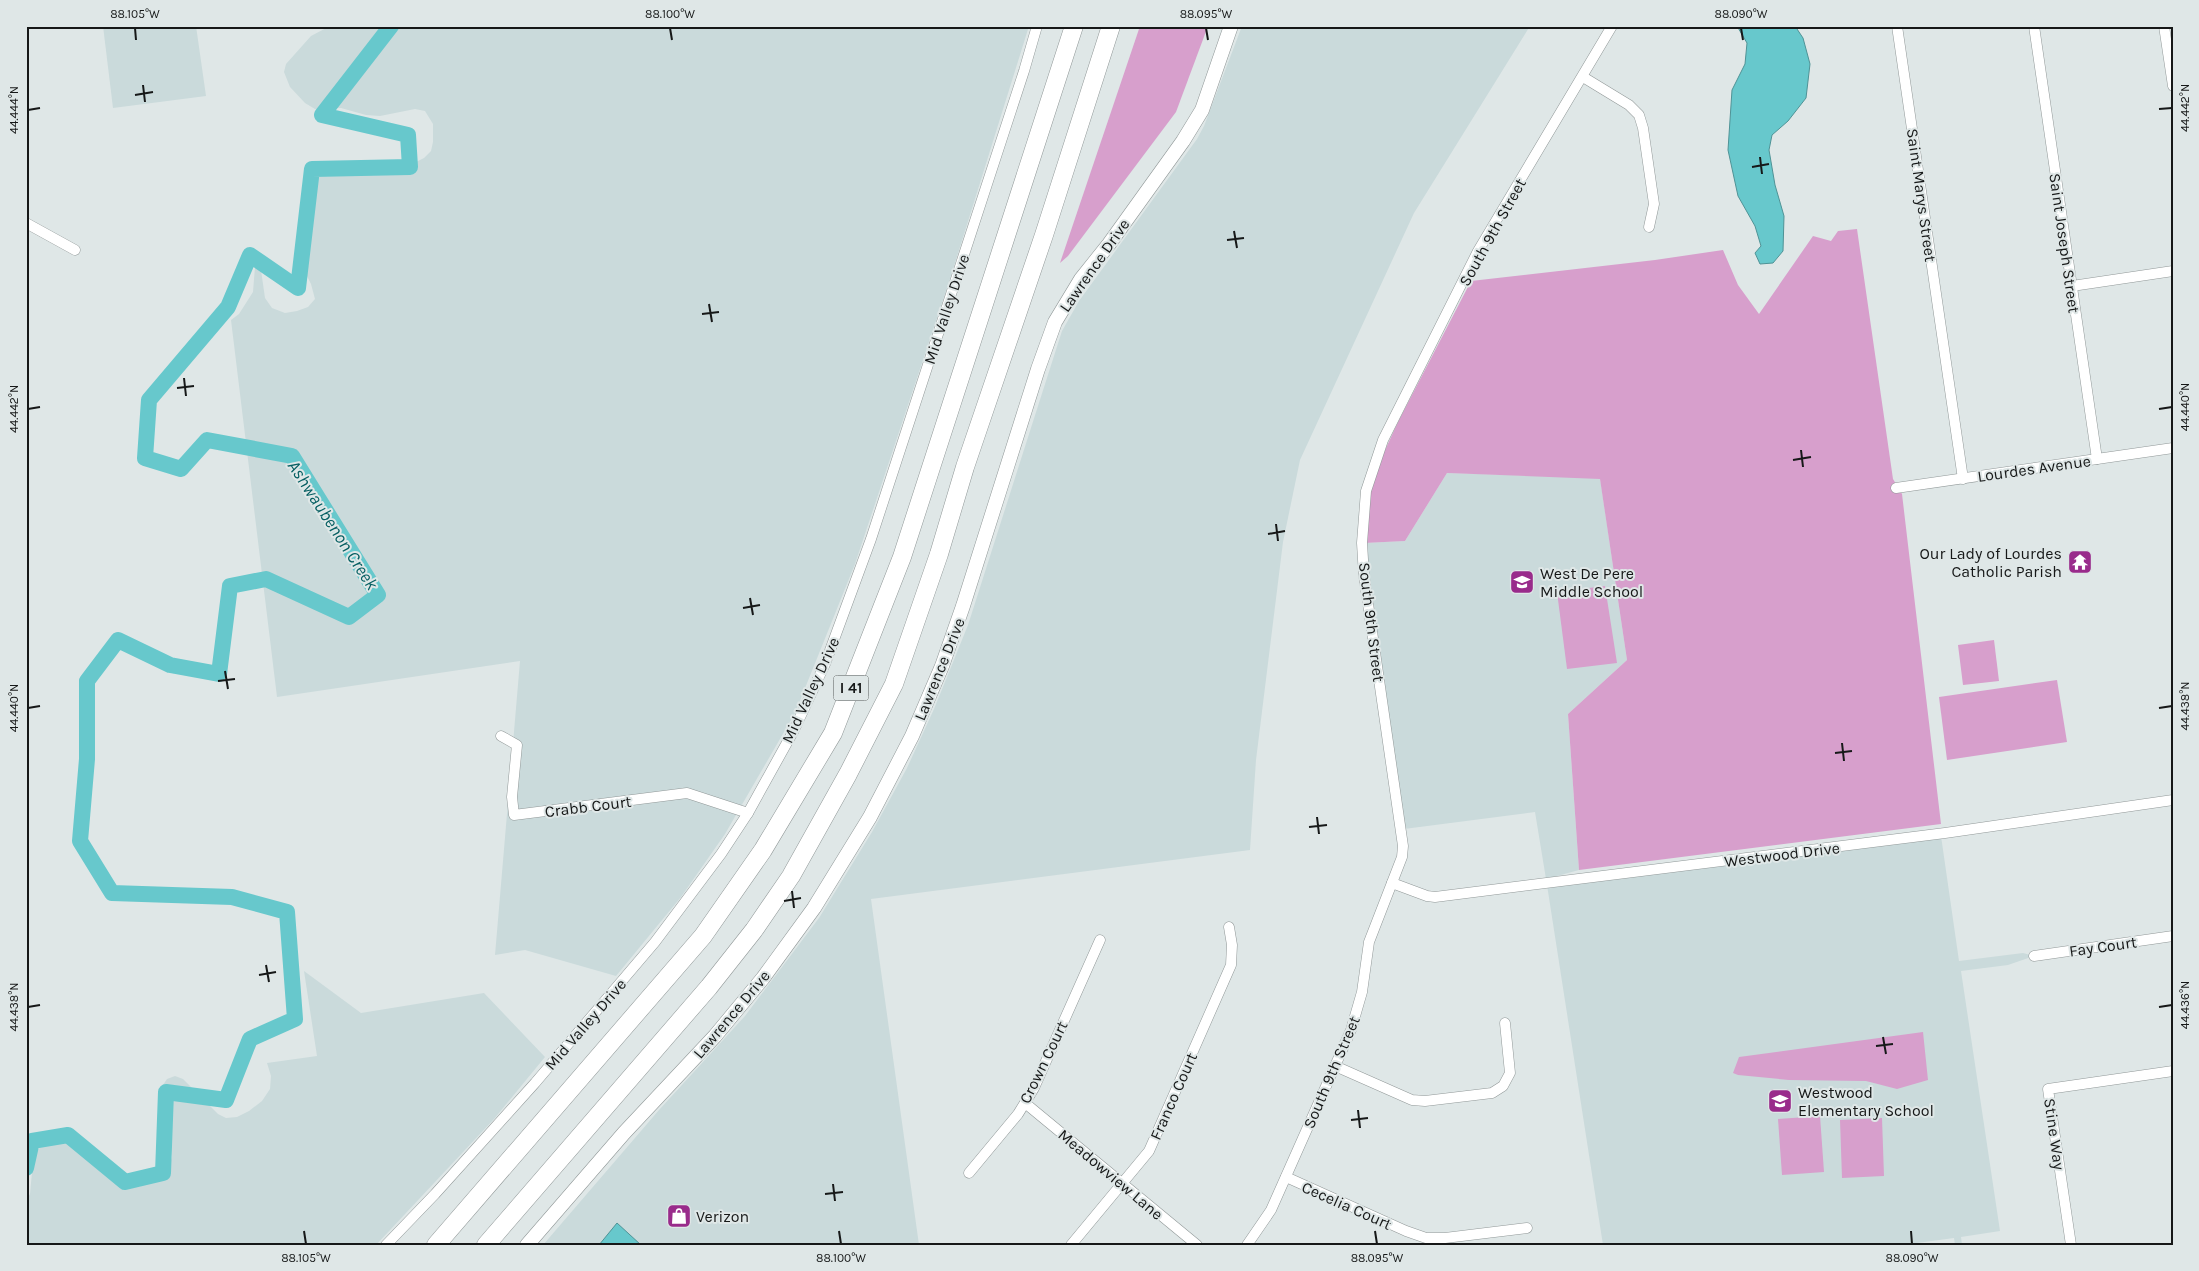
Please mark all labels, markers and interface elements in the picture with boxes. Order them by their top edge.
text: 88.105°W [110,7,160,21]
text: 88.100°W [645,7,695,21]
text: 88.095°W [1180,7,1233,21]
text: 88.090°W [1715,7,1768,21]
text: 44.442°N [2178,84,2192,132]
text: 44.444°N [7,86,21,134]
street label: Saint Marys Street [1903,127,1940,263]
street label: Saint Joseph Street [2045,172,2084,314]
street label: South 9th Street [1455,175,1530,289]
street label: Lawrence Drive [1055,215,1134,315]
street label: Mid Valley Drive [920,252,973,367]
text: 44.440°N [2178,383,2192,431]
text: 44.442°N [7,385,21,433]
street label: Lourdes Avenue [1976,451,2092,486]
water label: Ashwaubenon Creek [283,456,384,595]
place label: Our Lady of Lourdes Catholic Parish [1920,544,2062,581]
temple icon: Our Lady of Lourdes Catholic Parish [2067,549,2093,575]
street label: South 9th Street [1355,561,1388,683]
place label: West De Pere Middle School [1540,564,1643,601]
school or university icon: West De Pere Middle School [1509,569,1535,595]
street label: Lawrence Drive [910,615,969,723]
street label: Mid Valley Drive [778,634,843,746]
road number: I 41 [834,676,868,700]
text: 44.438°N [2178,681,2192,731]
text: 44.440°N [7,684,21,732]
street label: Crabb Court [544,792,632,821]
street label: Westwood Drive [1723,838,1841,871]
street label: Fay Court [2068,932,2138,961]
street label: Lawrence Drive [689,966,774,1062]
street label: Mid Valley Drive [541,975,630,1074]
text: 44.436°N [2178,981,2192,1029]
text: 44.438°N [7,982,21,1032]
street label: South 9th Street [1299,1013,1364,1131]
street label: Crown Court [1015,1018,1072,1107]
street label: Franco Court [1146,1050,1201,1143]
place label: Westwood Elementary School [1798,1083,1934,1120]
school or university icon: Westwood Elementary School [1767,1088,1793,1114]
street label: Stine Way [2040,1097,2069,1172]
street label: Meadowview Lane [1054,1125,1167,1224]
street label: Cecelia Court [1299,1177,1395,1234]
shop icon: Verizon [666,1203,692,1229]
place label: Verizon [696,1207,749,1226]
text: 88.105°W [281,1251,331,1265]
text: 88.100°W [816,1251,866,1265]
text: 88.095°W [1351,1251,1404,1265]
text: 88.090°W [1886,1251,1939,1265]

